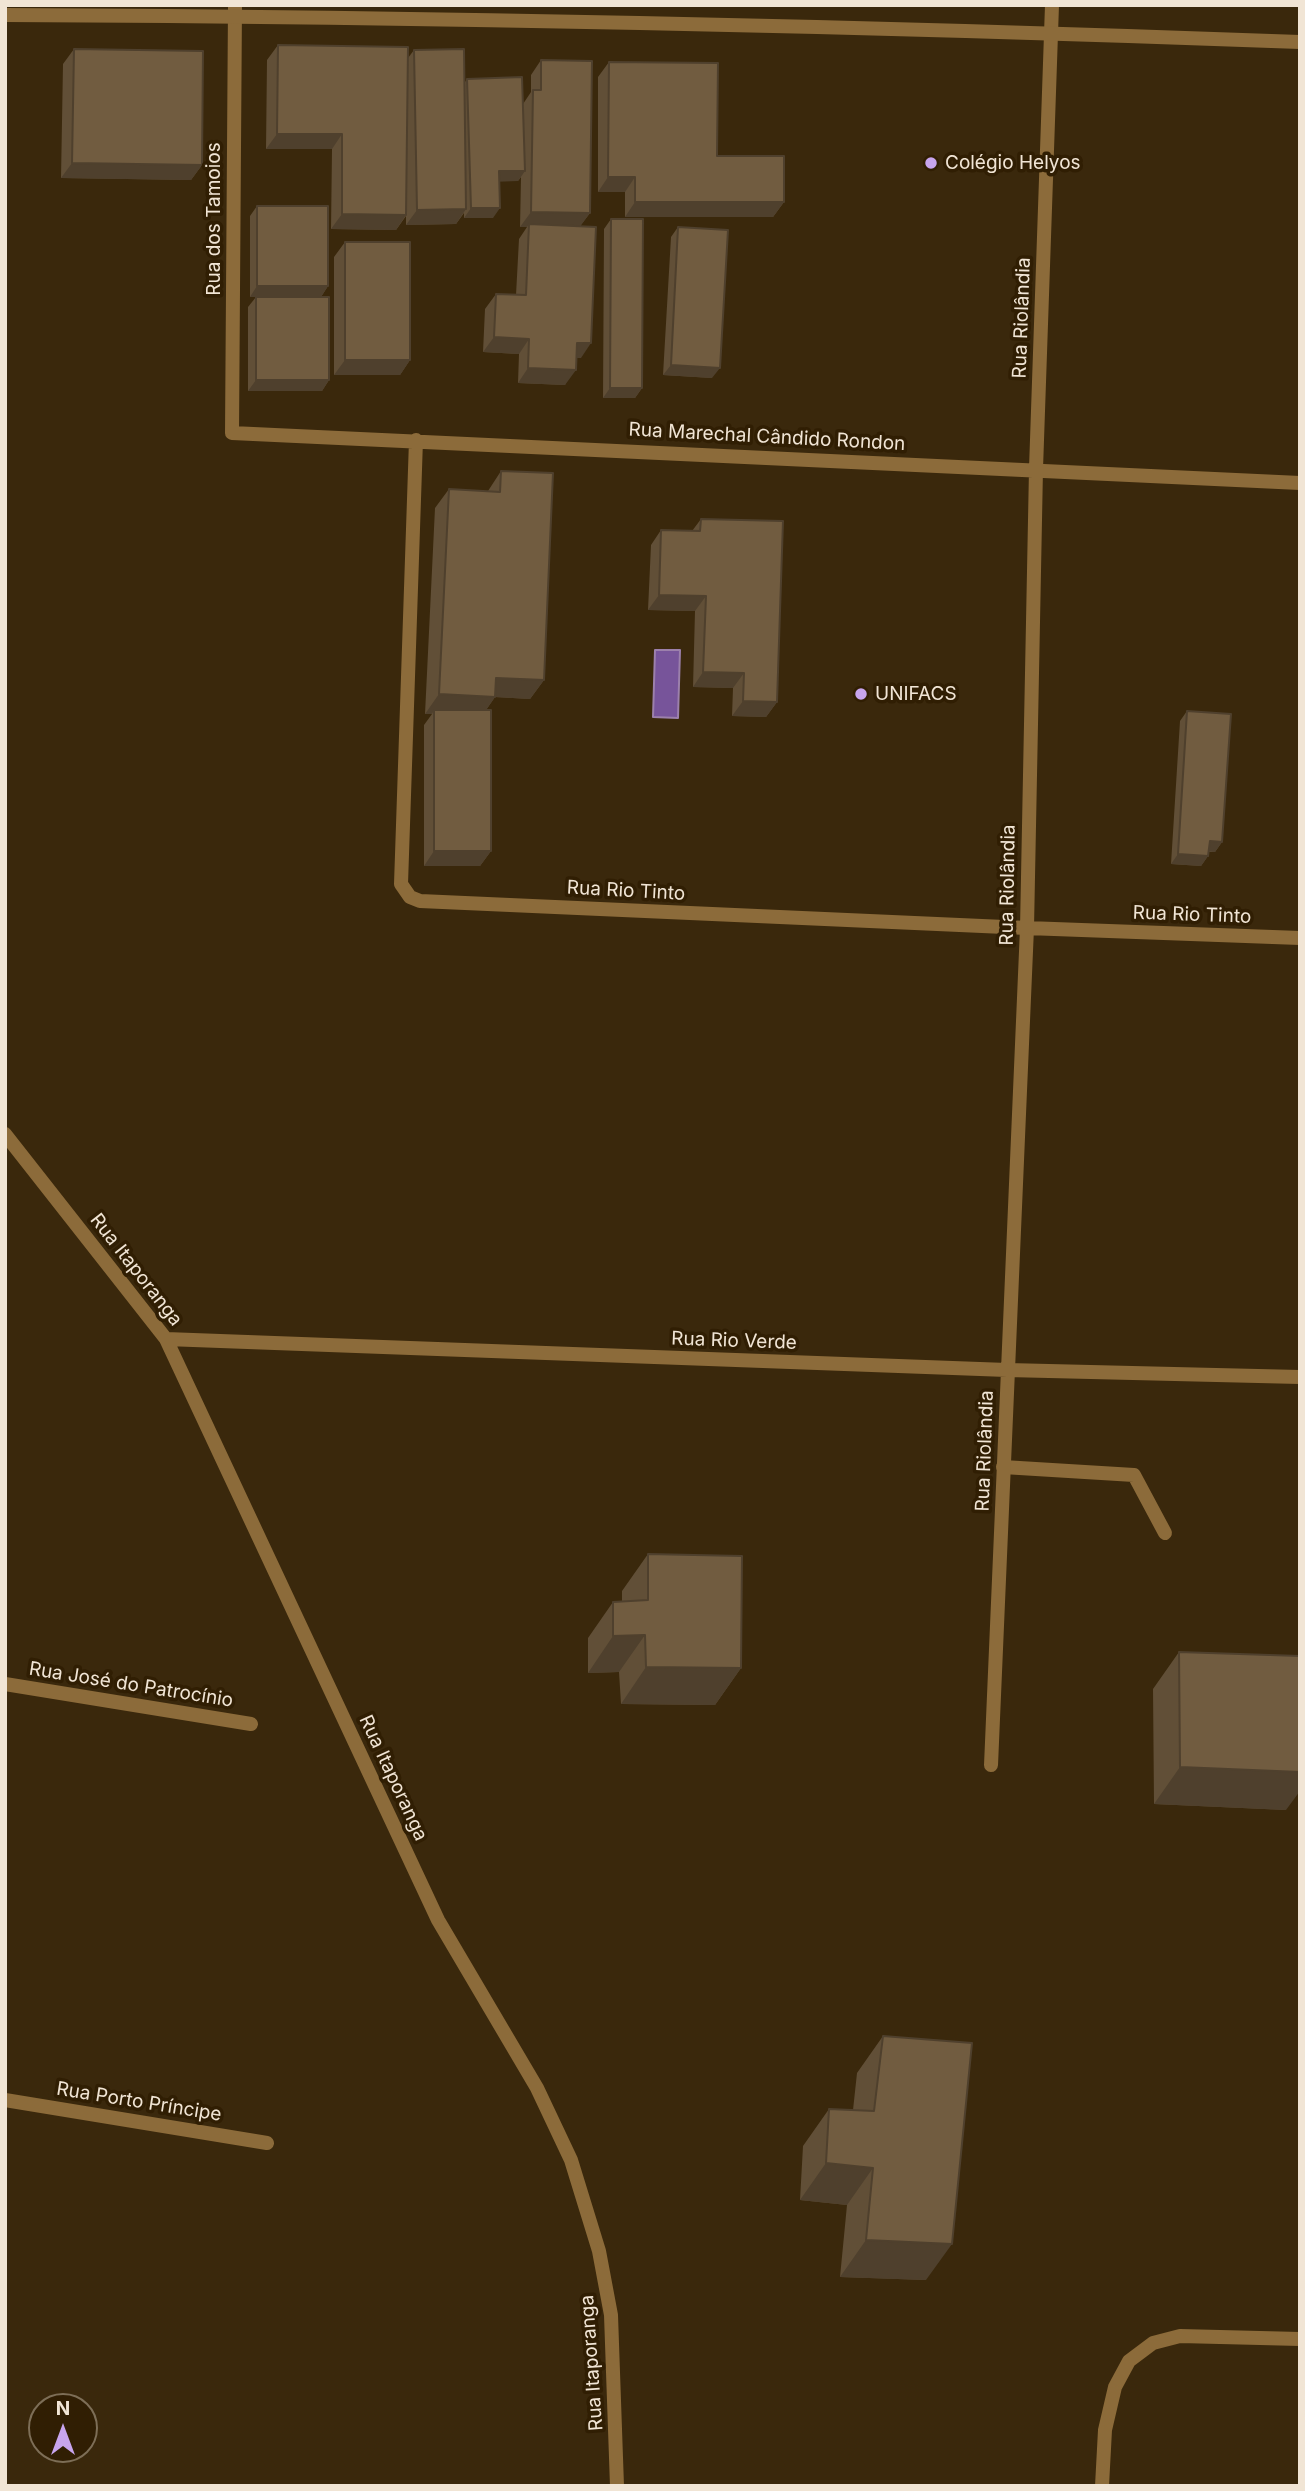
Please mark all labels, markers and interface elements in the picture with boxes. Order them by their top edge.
street label: Rua dos Tamoios [203,142,225,296]
place label: Colégio Helyos [945,152,1081,174]
marker: Colégio Helyos [923,155,939,171]
street label: Rua Riolândia [1008,257,1036,379]
street label: Rua Marechal Cândido Rondon [628,418,906,456]
place label: UNIFACS [875,683,957,705]
marker: UNIFACS [853,686,869,702]
street label: Rua Riolândia [996,824,1020,946]
street label: Rua Rio Tinto [566,877,686,905]
street label: Rua Rio Tinto [1132,902,1252,928]
street label: Rua Itaporanga [85,1209,187,1331]
street label: Rua Rio Verde [671,1327,797,1355]
street label: Rua Riolândia [971,1390,999,1512]
street label: Rua José do Patrocínio [27,1658,235,1712]
street label: Rua Itaporanga [354,1711,432,1845]
street label: Rua Porto Príncipe [55,2078,223,2126]
street label: Rua Itaporanga [576,2294,608,2432]
north arrow [28,2393,98,2463]
text: N [56,2397,70,2420]

